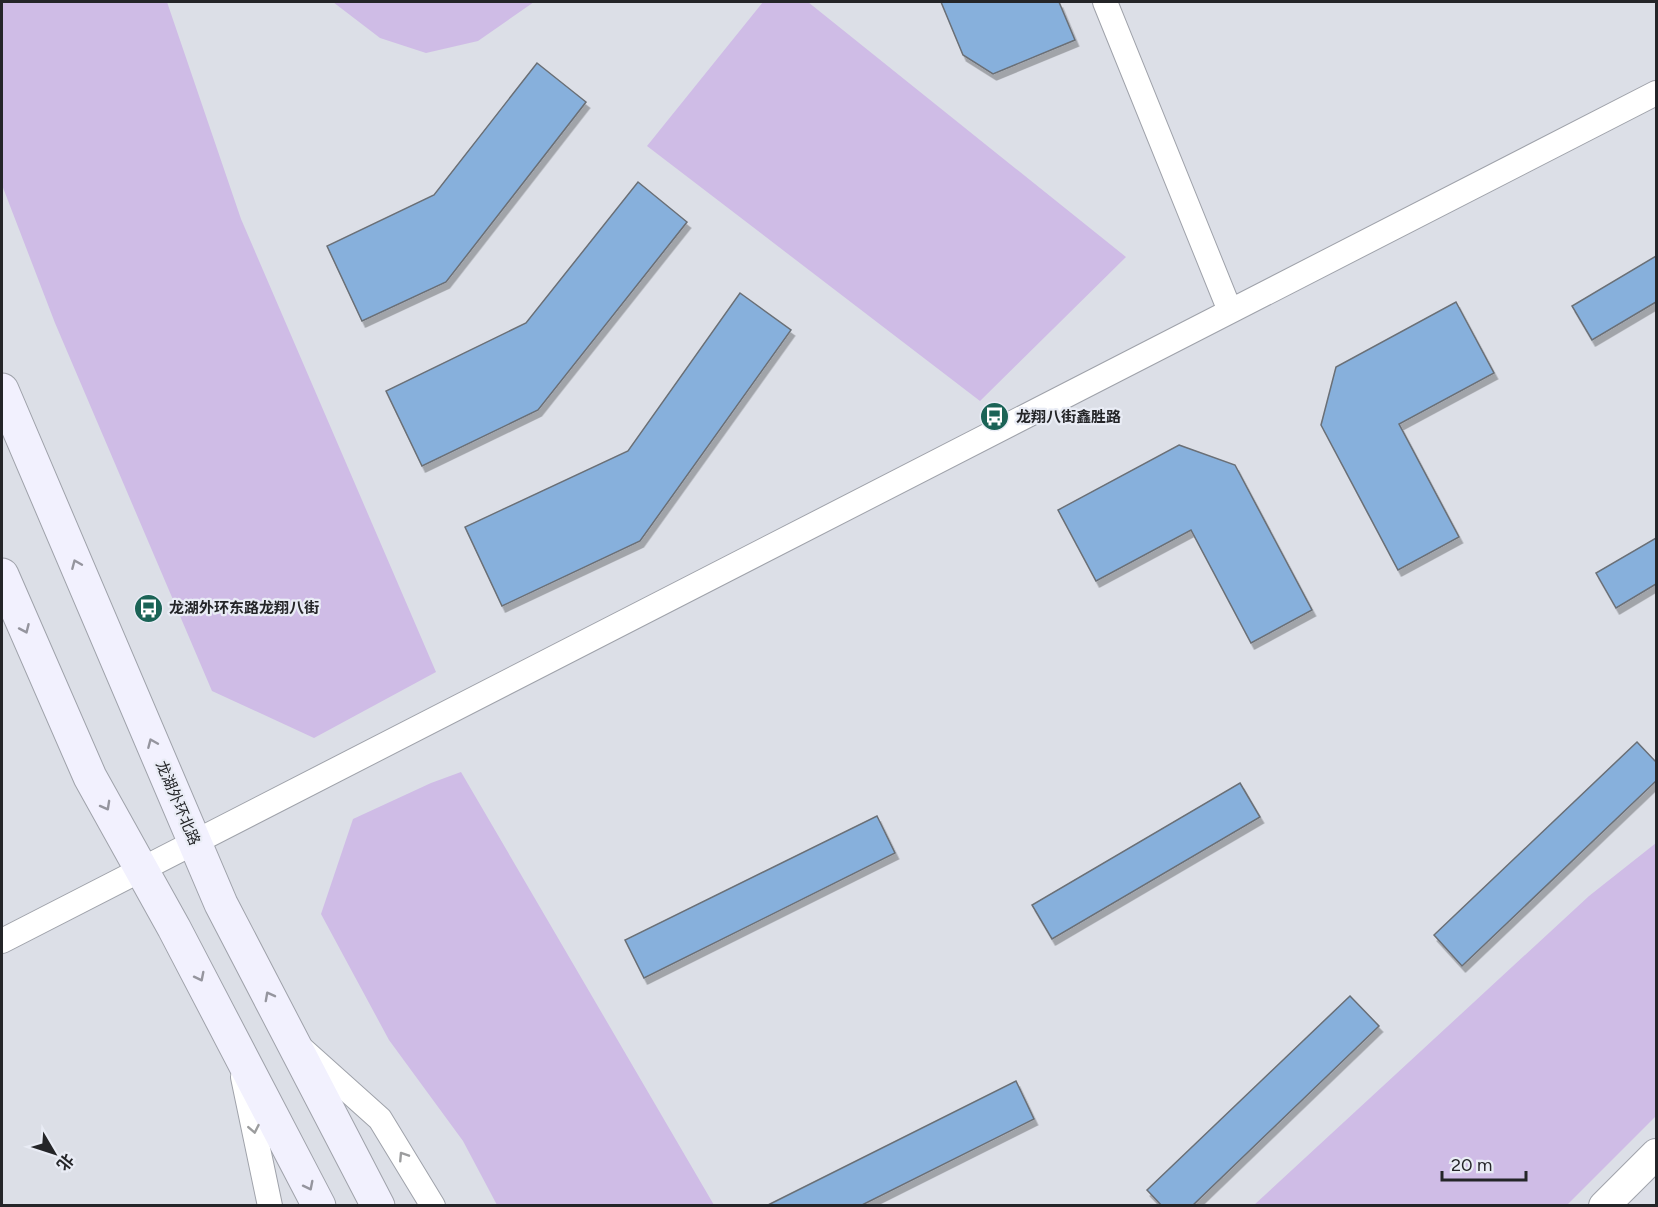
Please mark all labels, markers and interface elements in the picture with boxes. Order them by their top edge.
bus stop icon: 龙翔八街鑫胜路 [979,401,1011,433]
place label: 龙翔八街鑫胜路 [1016,408,1121,426]
one-way arrow [71,559,83,570]
bus stop icon: 龙湖外环东路龙翔八街 [132,592,164,624]
place label: 龙湖外环东路龙翔八街 [169,599,319,617]
one-way arrow [18,623,30,634]
one-way arrow [147,738,159,749]
street label: 龙湖外环北路 [152,758,204,848]
one-way arrow [99,800,110,810]
one-way arrow [193,971,204,982]
one-way arrow [265,992,276,1002]
north arrow [24,1123,84,1183]
one-way arrow [247,1124,260,1134]
scale bar [1442,1144,1526,1182]
text: 北 [53,1150,78,1174]
one-way arrow [399,1151,410,1162]
text: 20 m [1451,1154,1492,1176]
one-way arrow [301,1179,313,1190]

